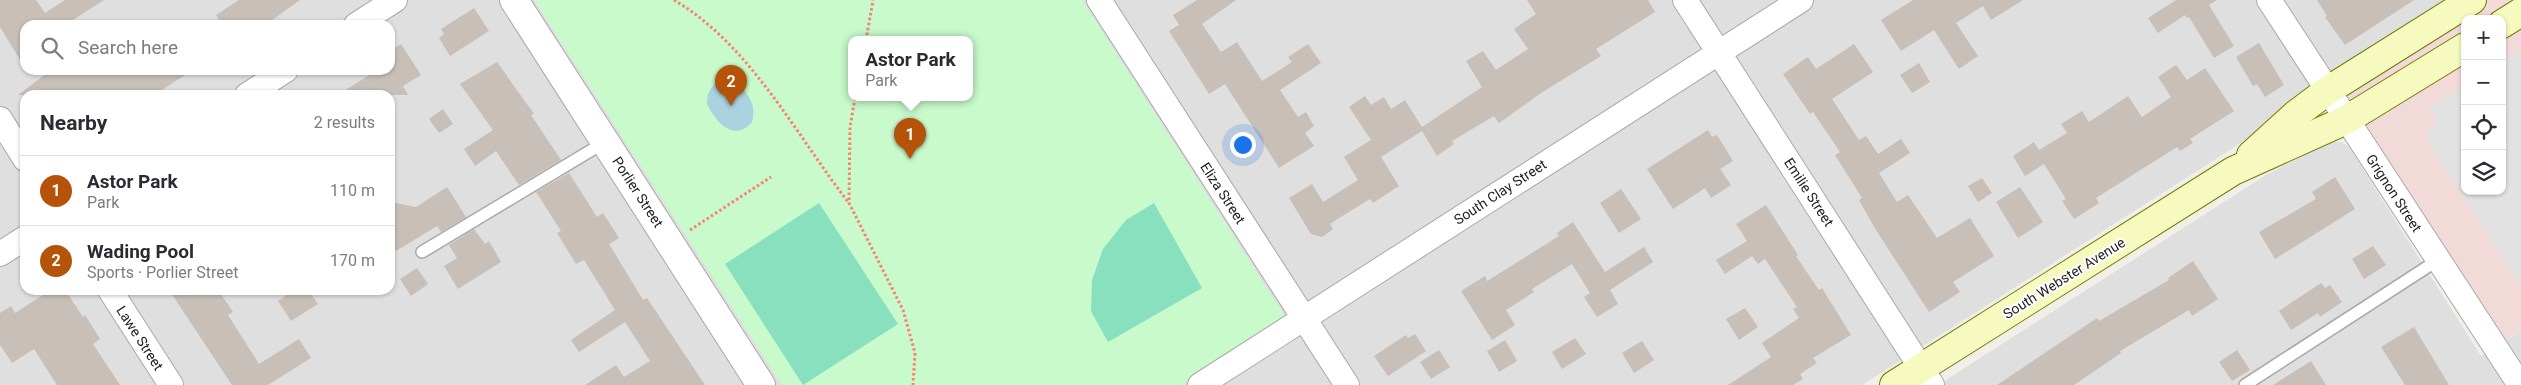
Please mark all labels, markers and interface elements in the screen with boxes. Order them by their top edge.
map controls [2461,15,2506,195]
button: + [2461,15,2506,60]
search box [20,20,395,75]
icon: search [38,34,66,62]
text: Search here [78,36,178,59]
popup [848,36,973,101]
text: Astor Park [865,48,956,71]
button: − [2461,60,2506,105]
pin: 2 [715,65,747,106]
text: Park [865,71,897,90]
button: locate [2461,105,2506,150]
text: Nearby [40,111,107,135]
text: 2 results [314,113,375,132]
pin: 1 [894,118,926,159]
your location [1230,132,1256,158]
button: layers [2461,150,2506,195]
street label: Grignon Street [2363,151,2425,235]
street label: Porlier Street [609,154,667,231]
street label: Emilie Street [1781,155,1837,230]
street label: South Clay Street [1451,156,1550,228]
street label: Eliza Street [1197,159,1249,227]
text: Astor Park [87,170,178,193]
text: 1 [51,181,61,200]
text: 110 m [330,181,375,200]
text: Park [87,193,119,212]
street label: South Webster Avenue [2000,234,2128,322]
text: Wading Pool [87,240,194,263]
text: 2 [51,251,61,270]
text: 170 m [330,251,375,270]
text: Sports · Porlier Street [87,263,238,282]
street label: Lawe Street [113,303,167,374]

